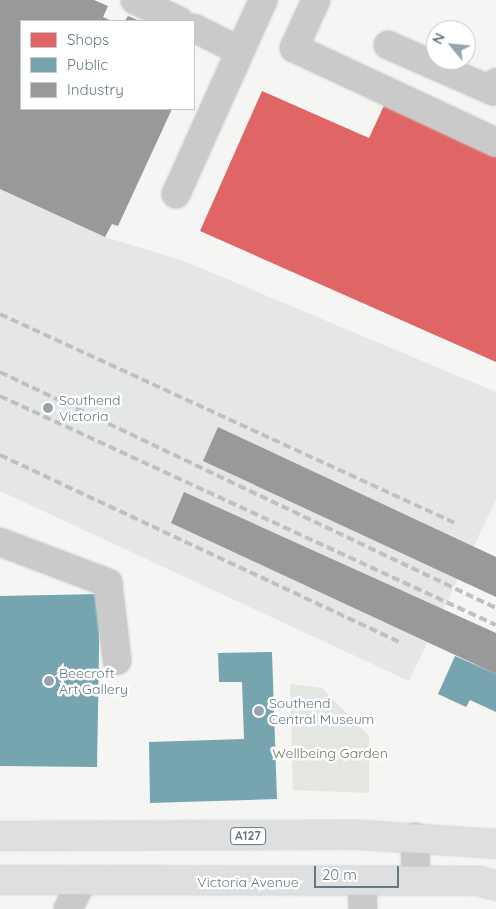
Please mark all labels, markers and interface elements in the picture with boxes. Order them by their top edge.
legend [20,20,195,110]
north arrow [426,20,476,70]
text: Shops [67,30,109,49]
text: N [428,30,449,47]
text: Public [67,55,108,74]
text: Industry [67,80,124,99]
place label: Southend Victoria [59,392,120,424]
marker: Southend Victoria [41,401,55,415]
place label: Beecroft Art Gallery [59,665,128,698]
marker: Beecroft Art Gallery [43,675,55,687]
place label: Southend Central Museum [269,695,374,728]
marker: Southend Central Museum [253,705,265,717]
park label: Wellbeing Garden [272,745,388,761]
road number: A127 [229,826,267,846]
scale bar [316,856,401,888]
text: 20 m [322,865,357,884]
street label: Victoria Avenue [197,874,299,890]

